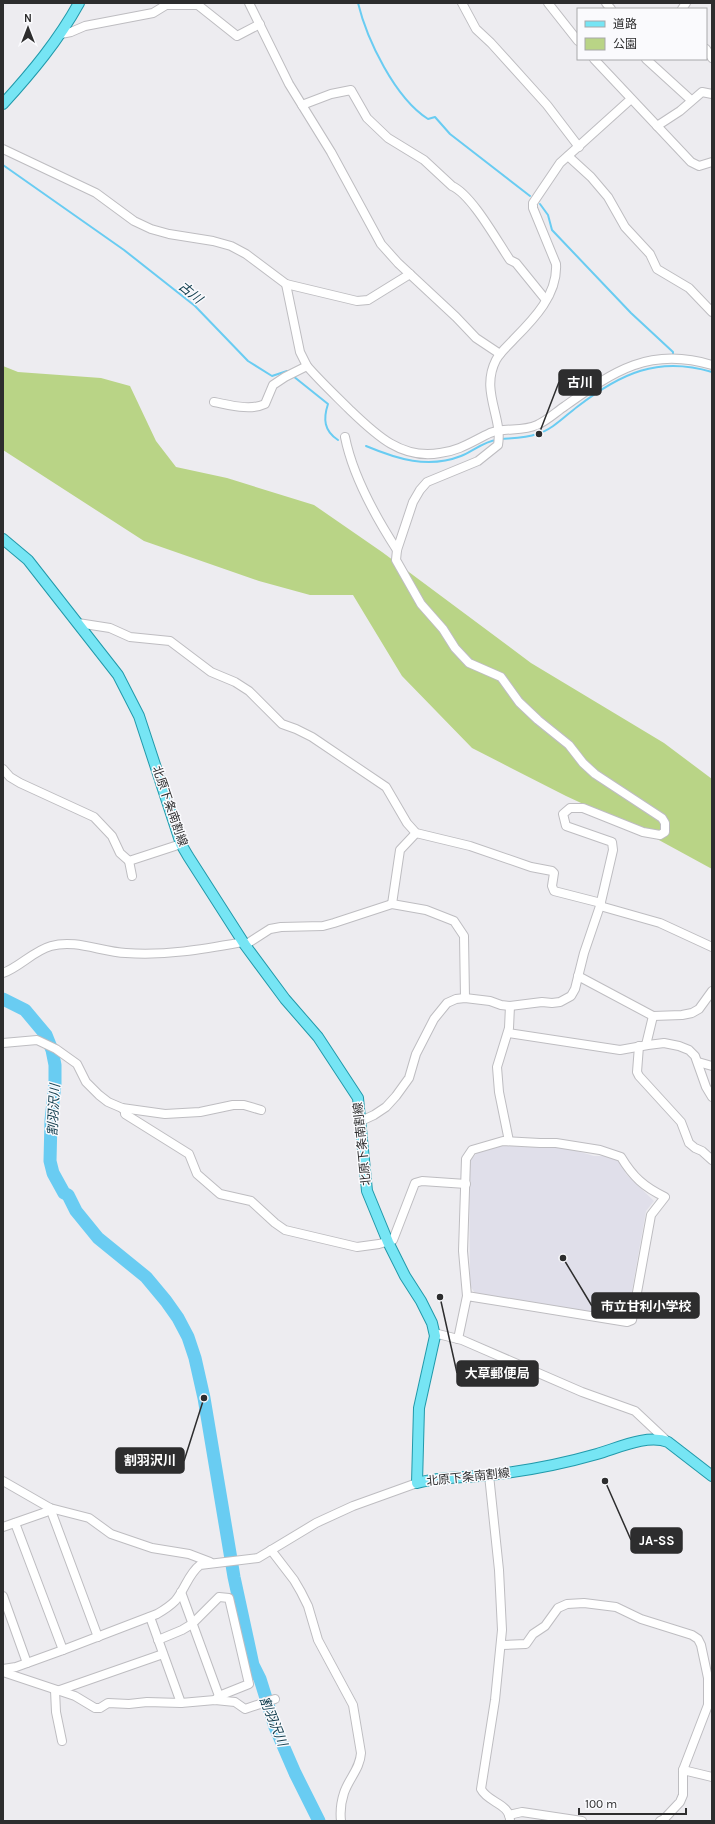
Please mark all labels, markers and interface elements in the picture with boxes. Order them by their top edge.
north arrow [8,8,48,48]
legend [577,8,707,60]
text: N [24,12,32,25]
text: 道路 [613,17,637,31]
text: 公園 [613,37,637,51]
water label: 古川 [176,278,207,308]
callout: 古川 [559,370,601,395]
text: 古川 [567,375,593,390]
street label: 北原下条南割線 [150,764,190,848]
water label: 割羽沢川 [45,1082,62,1136]
street label: 北原下条南割線 [351,1101,373,1187]
callout: 市立甘利小学校 [592,1293,699,1318]
text: 市立甘利小学校 [600,1299,692,1314]
callout: 大草郵便局 [457,1361,538,1386]
text: 大草郵便局 [464,1366,530,1381]
callout: 割羽沢川 [116,1448,184,1473]
text: 割羽沢川 [124,1453,176,1468]
street label: 北原下条南割線 [425,1466,511,1488]
callout: JA-SS [631,1528,682,1553]
text: JA-SS [639,1533,675,1548]
water label: 割羽沢川 [257,1694,291,1750]
scale bar [579,1790,686,1816]
text: 100 m [585,1797,617,1811]

